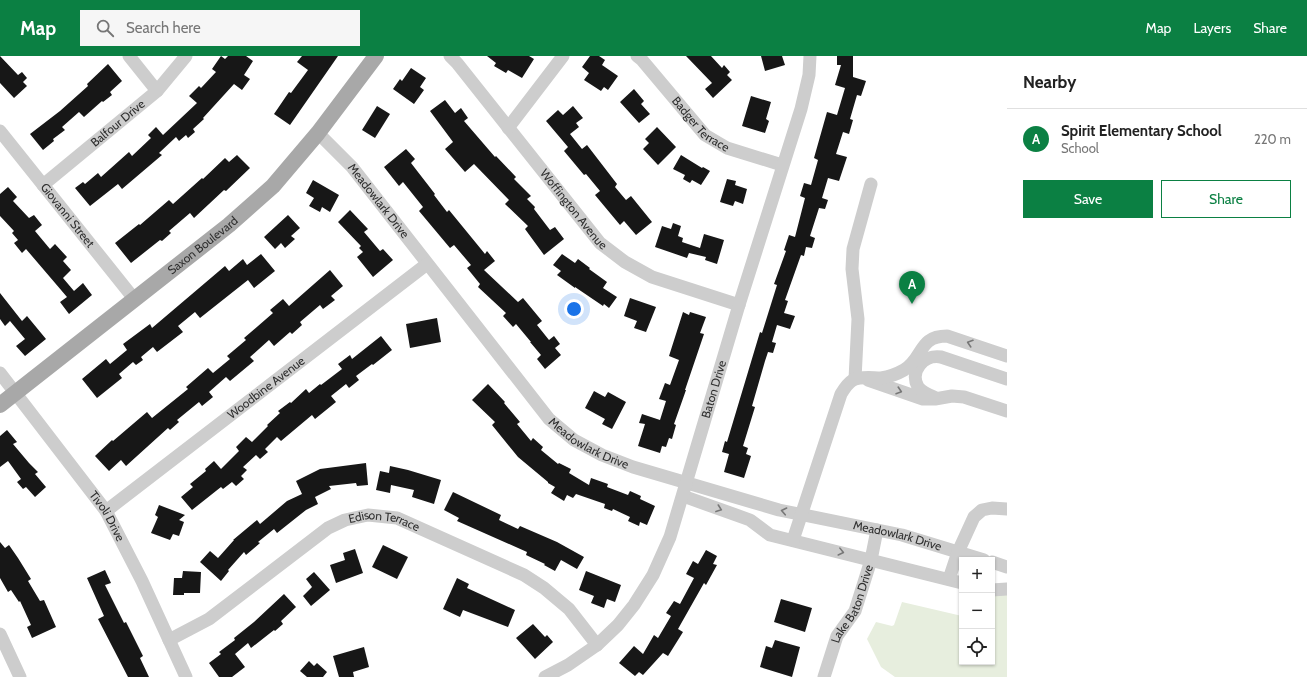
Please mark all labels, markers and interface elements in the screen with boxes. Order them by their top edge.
search box [80,10,360,46]
text: Map [20,17,56,40]
icon: search [94,17,116,39]
text: Search here [126,19,201,37]
text: Map [1146,19,1171,37]
text: Layers [1193,19,1231,37]
text: Share [1253,19,1287,37]
text: Nearby [1023,72,1076,92]
street label: Badger Terrace [669,93,732,155]
street label: Balfour Drive [87,96,148,150]
text: Spirit Elementary School [1061,122,1222,140]
text: A [1032,131,1040,147]
text: 220 m [1254,131,1291,147]
text: School [1061,140,1099,156]
street label: Meadowlark Drive [345,160,413,241]
street label: Woffington Avenue [537,166,610,253]
street label: Giovanni Street [38,180,98,250]
button: Save [1023,180,1153,218]
button: Share [1161,180,1291,218]
street label: Saxon Boulevard [164,213,241,277]
pin: A [899,271,925,304]
your location [564,299,584,319]
one-way arrow [967,340,974,348]
street label: Woodbine Avenue [224,353,307,422]
street label: Baton Drive [698,358,729,420]
one-way arrow [896,386,903,395]
street label: Meadowlark Drive [546,414,631,472]
street label: Tivoli Drive [86,488,128,544]
one-way arrow [716,505,723,513]
street label: Edison Terrace [347,507,422,534]
one-way arrow [781,508,787,516]
street label: Meadowlark Drive [852,517,944,554]
one-way arrow [837,548,844,556]
map controls [959,557,995,665]
button: + [959,557,995,593]
street label: Lake Baton Drive [827,563,876,645]
button: − [959,593,995,629]
button: locate [959,629,995,665]

